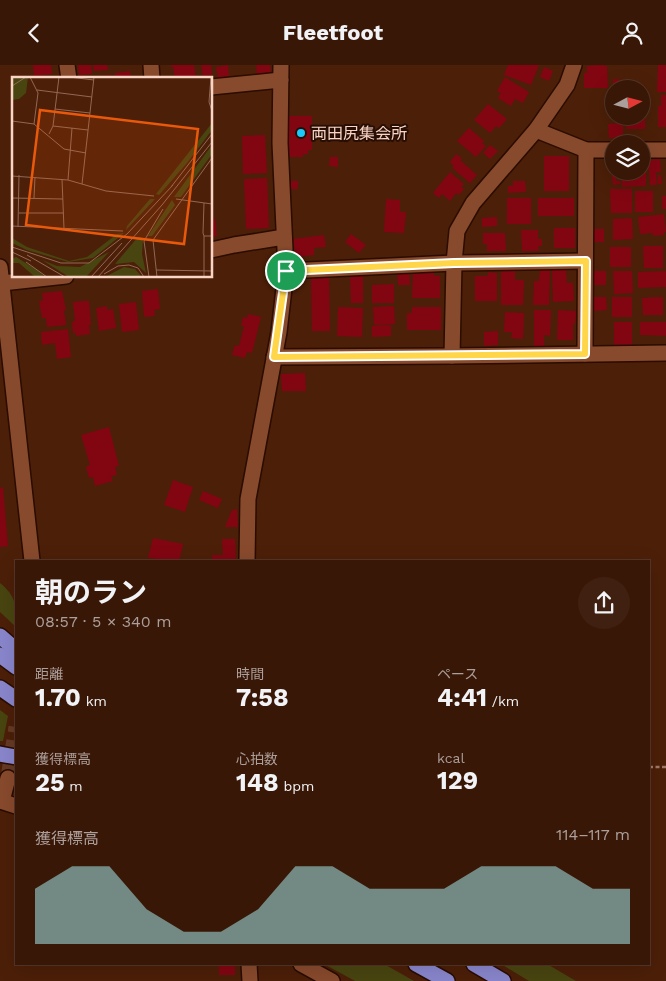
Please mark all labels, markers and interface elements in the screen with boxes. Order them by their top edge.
icon: back [20,19,48,47]
icon: person [618,19,646,47]
text: Fleetfoot [283,20,383,45]
inset map [12,77,212,277]
north arrow [605,80,650,125]
map controls [605,80,650,180]
place label: 両田尻集会所 [311,124,407,143]
marker: 両田尻集会所 [295,127,307,139]
button: layers [605,135,650,180]
pin [265,250,307,292]
icon: arrive [272,257,300,285]
text: 朝のラン [35,576,147,609]
button: share [578,577,630,629]
text: 08:57 · 5 × 340 m [35,612,172,631]
text: 距離 [35,666,63,682]
text: 時間 [236,666,264,682]
text: ペース [437,666,478,682]
text: 1.70 [35,683,81,712]
text: 7:58 [236,683,289,712]
text: 4:41 [437,683,487,712]
text: km [81,693,107,709]
text: /km [487,693,519,709]
text: kcal [437,750,465,766]
text: 獲得標高 [35,751,91,767]
text: 心拍数 [236,751,278,767]
text: 129 [437,766,478,795]
text: 25 [35,768,64,797]
text: 148 [236,768,279,797]
text: m [64,778,83,794]
text: bpm [279,778,314,794]
text: 114–117 m [556,825,630,844]
text: 獲得標高 [35,829,99,848]

